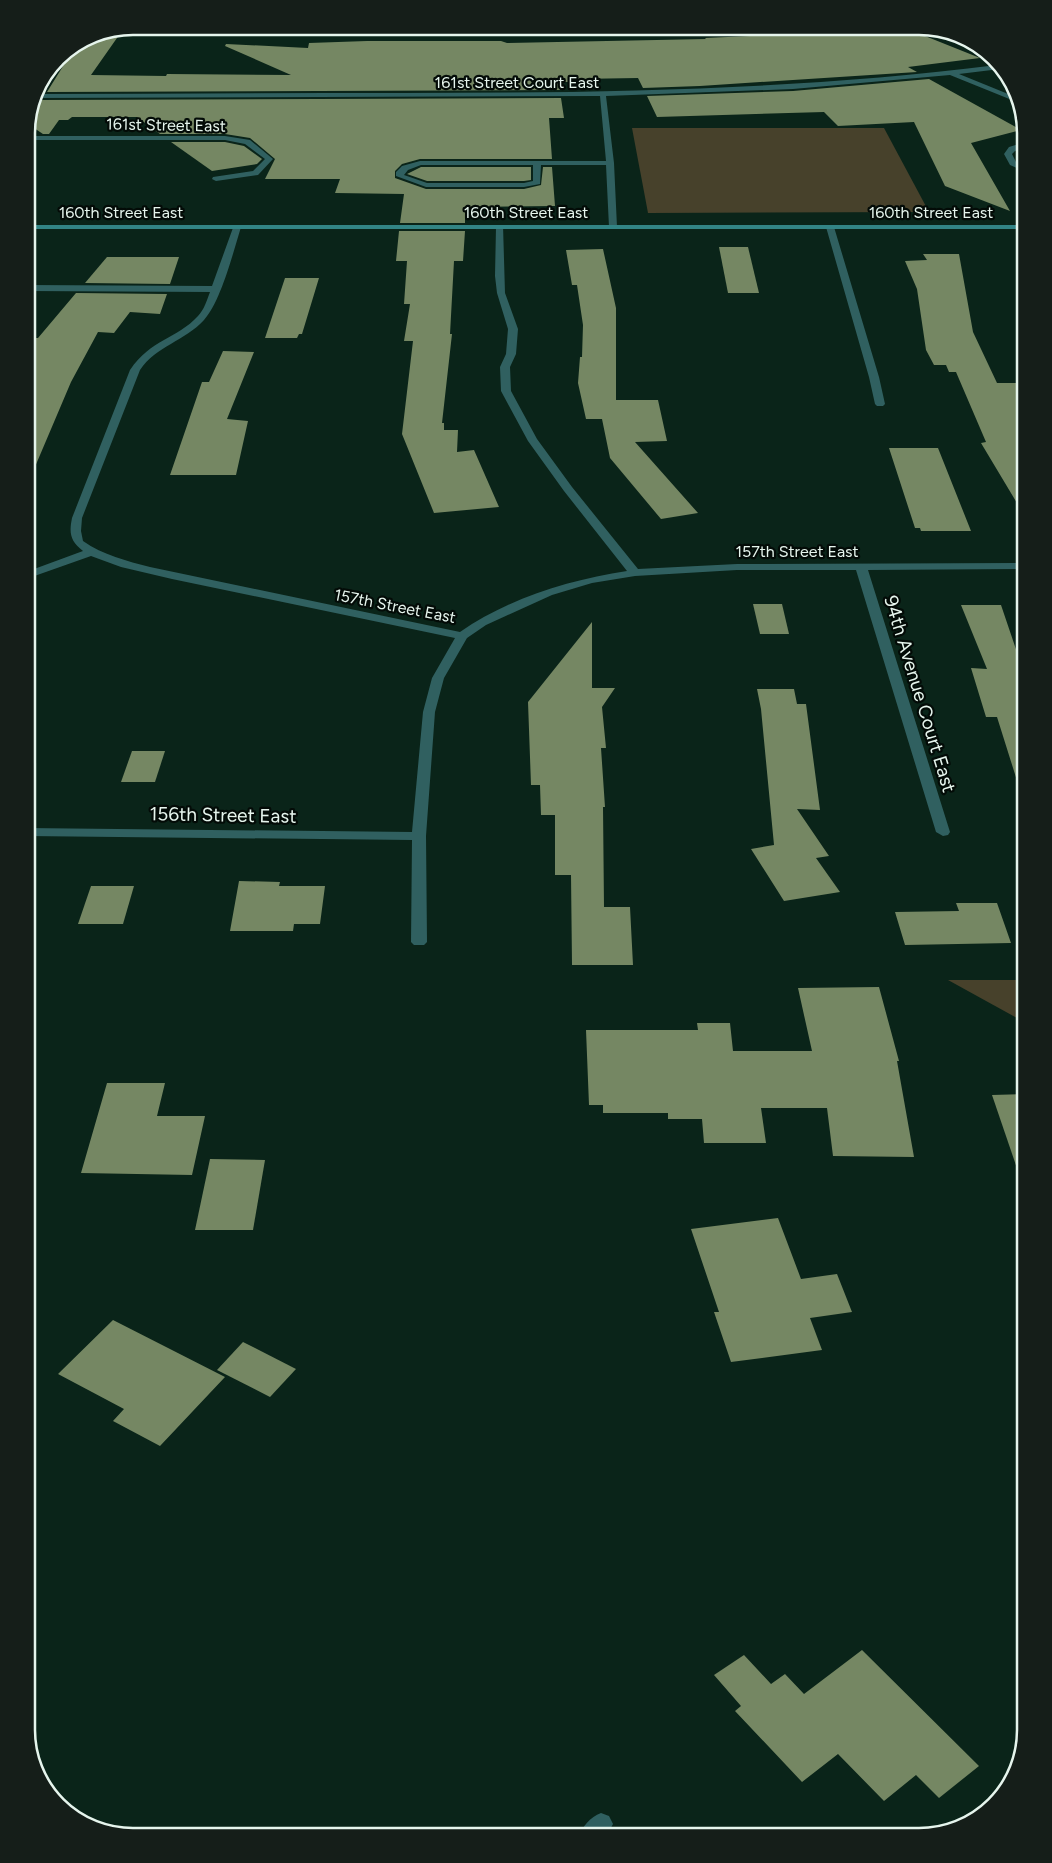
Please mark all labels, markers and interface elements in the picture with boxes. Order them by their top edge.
street label: 161st Street Court East [435,73,599,92]
street label: 161st Street East [106,114,226,136]
street label: 160th Street East [59,203,183,222]
street label: 160th Street East [464,203,588,222]
street label: 160th Street East [869,203,993,222]
street label: 157th Street East [735,542,859,561]
street label: 157th Street East [333,585,457,627]
street label: 94th Avenue Court East [879,593,961,795]
street label: 156th Street East [149,802,297,828]

